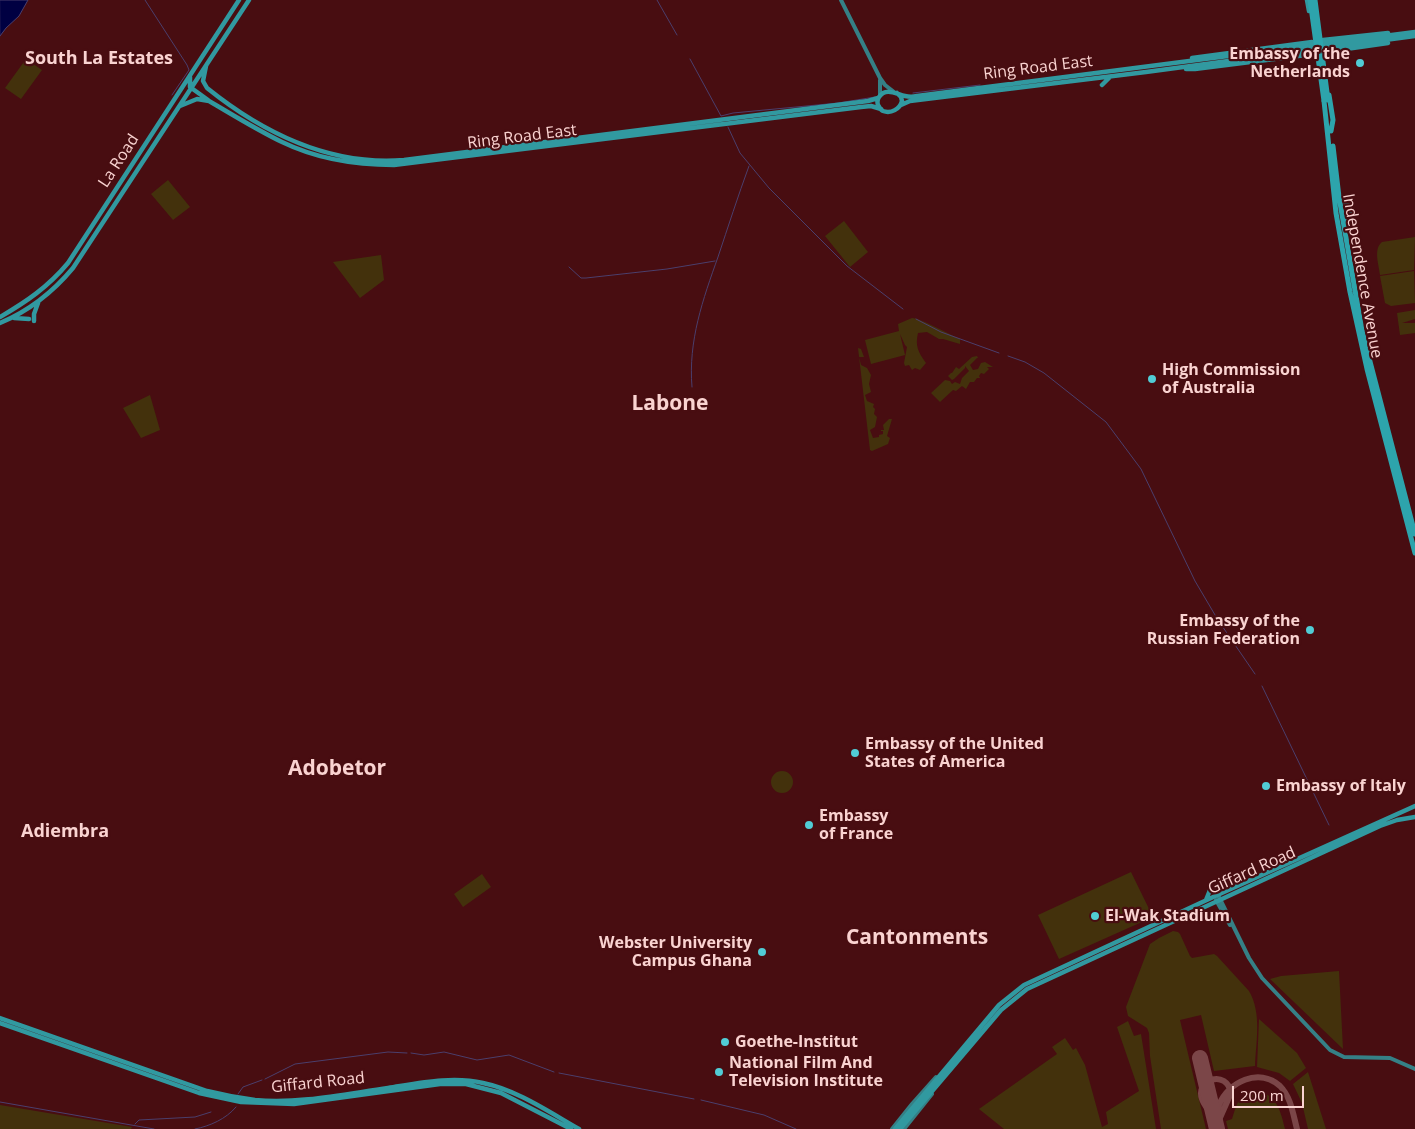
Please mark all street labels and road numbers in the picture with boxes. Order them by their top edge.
street label: Ring Road East [982,52,1094,84]
street label: Ring Road East [466,121,578,153]
street label: La Road [95,131,143,191]
street label: Independence Avenue [1338,192,1386,360]
street label: Giffard Road [1205,843,1299,899]
street label: Giffard Road [270,1069,366,1097]

